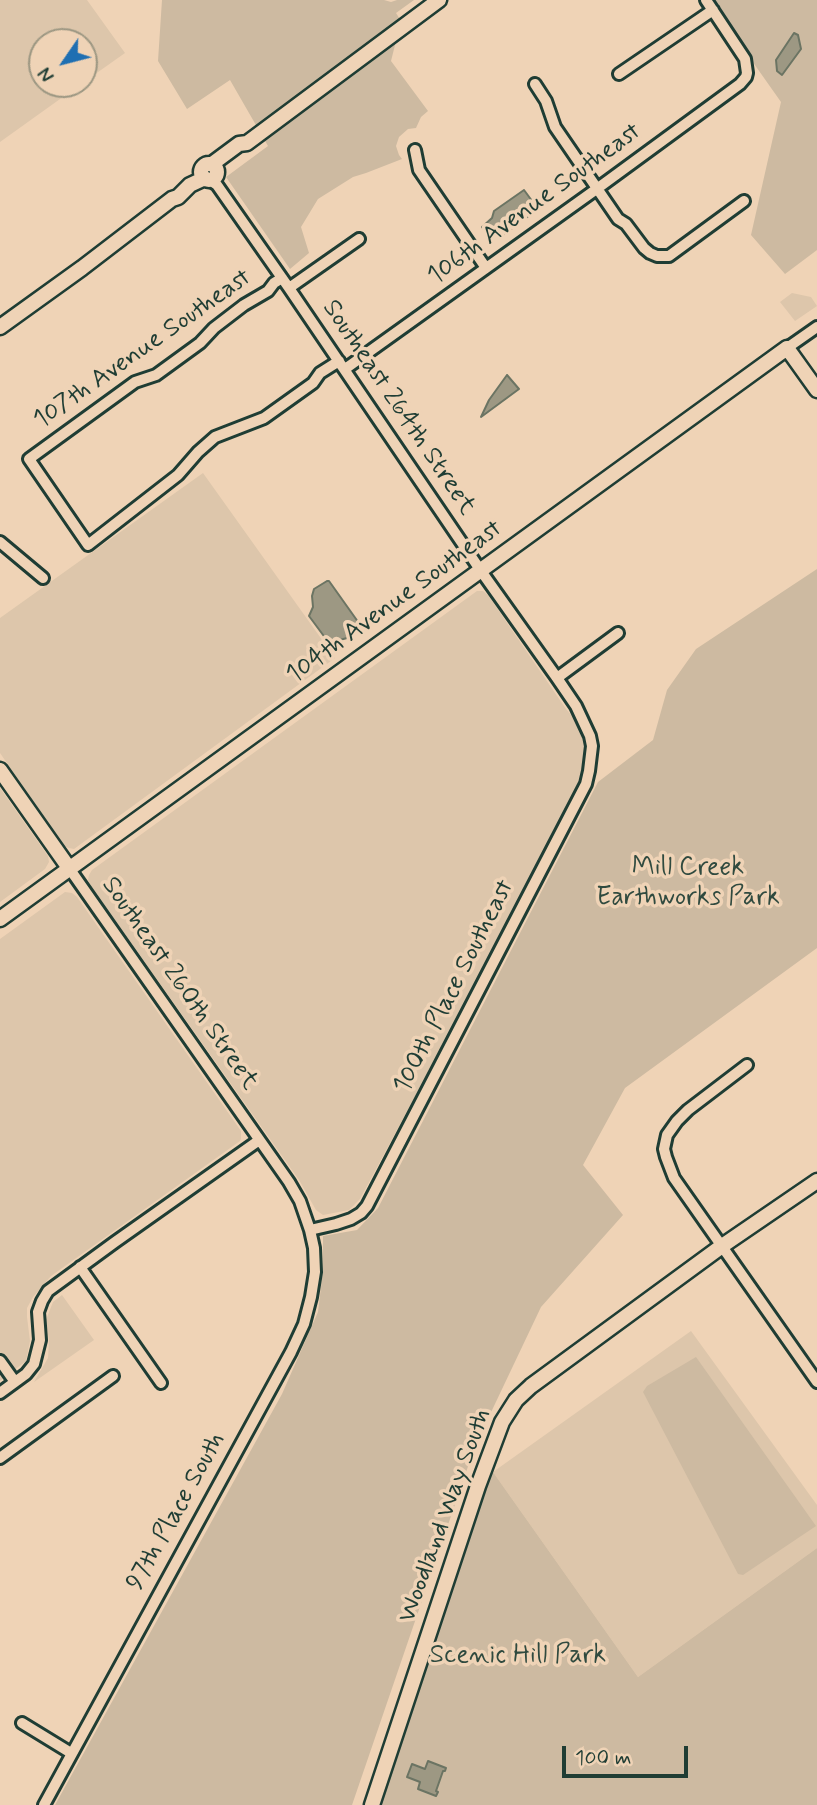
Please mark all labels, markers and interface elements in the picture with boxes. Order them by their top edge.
north arrow [28,28,98,98]
text: N [33,62,61,87]
street label: 106th Avenue Southeast [422,117,648,293]
street label: 107th Avenue Southeast [28,263,258,437]
street label: Southeast 264th Street [314,294,482,522]
street label: 104th Avenue Southeast [281,514,509,692]
park label: Mill Creek Earthworks Park [596,853,780,914]
street label: Southeast 260th Street [94,871,264,1097]
street label: 100th Place Southeast [388,875,522,1099]
street label: Woodland Way South [393,1405,499,1627]
street label: 97th Place South [121,1428,233,1596]
park label: Scenic Hill Park [430,1641,606,1673]
scale bar [565,1731,691,1775]
text: 100 m [575,1744,631,1772]

